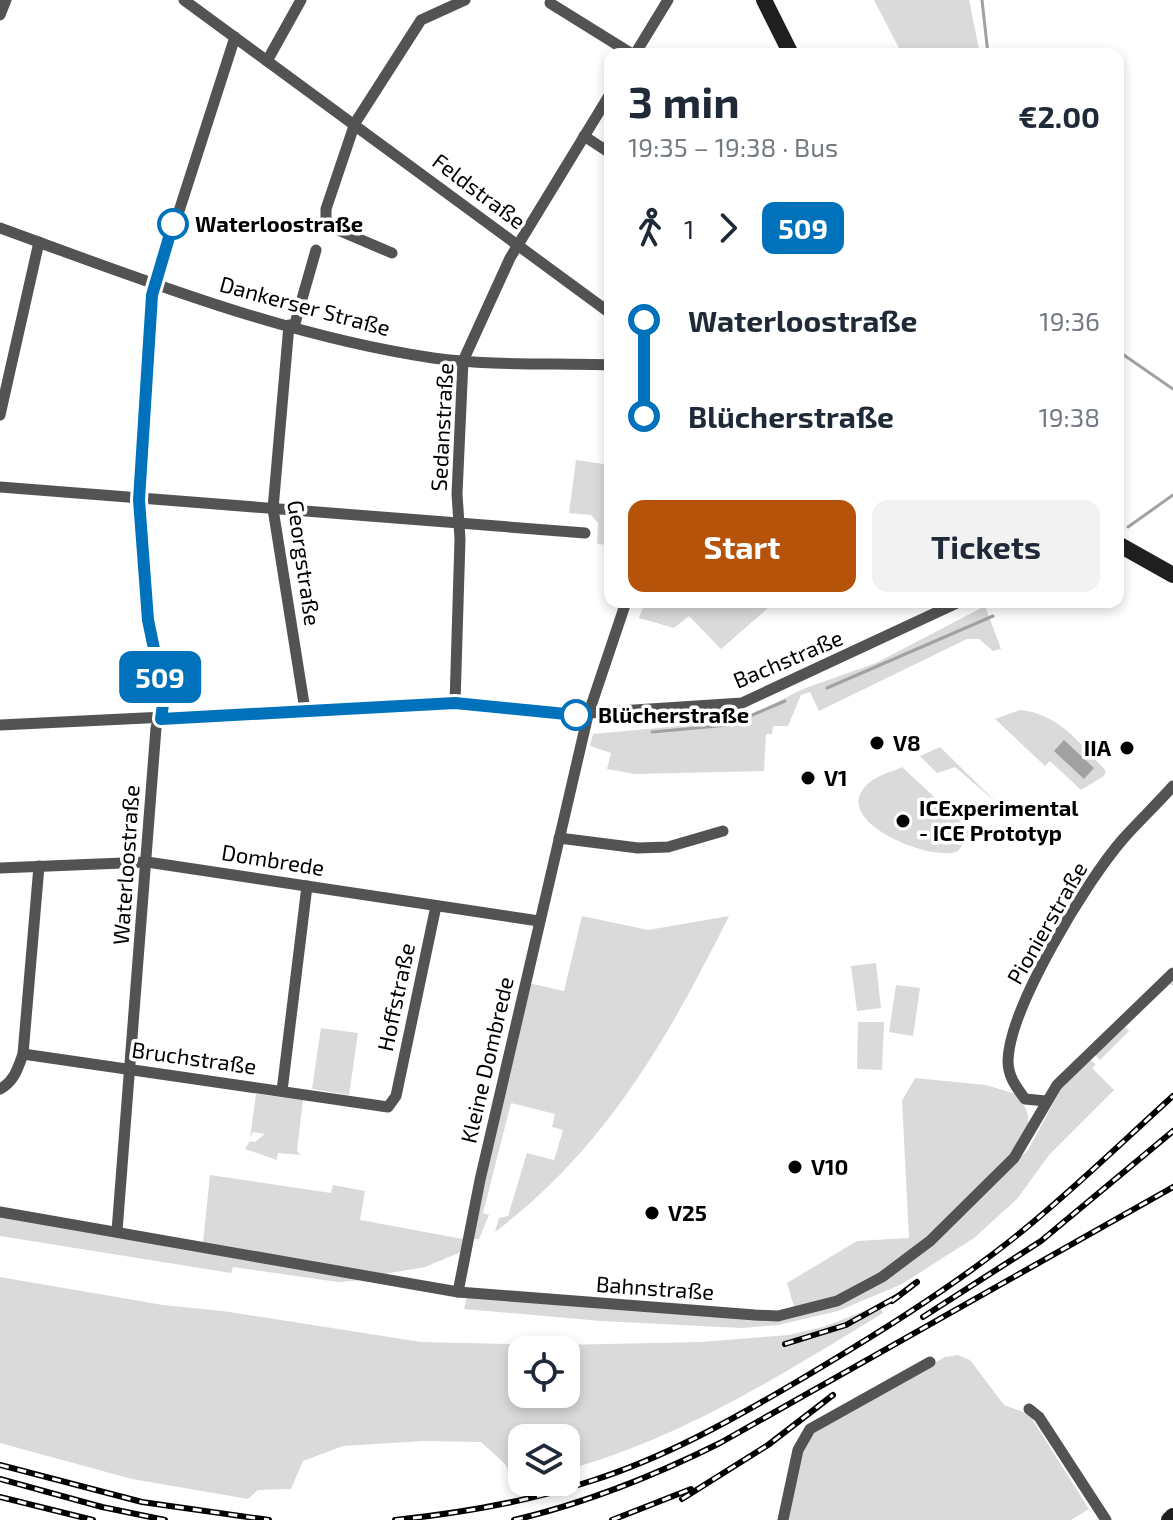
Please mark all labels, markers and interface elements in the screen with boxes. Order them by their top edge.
text: 3 min [628,74,740,127]
text: €2.00 [1018,98,1100,134]
text: 19:35 – 19:38 · Bus [628,131,838,162]
street label: Feldstraße [428,147,531,234]
icon: walk [628,206,672,250]
icon: forward [706,206,750,250]
marker: Waterloostraße [158,209,188,239]
place label: Waterloostraße [195,210,363,236]
text: 509 [778,211,828,245]
text: 1 [684,213,694,244]
street label: Dankerser Straße [217,270,393,340]
text: Waterloostraße [688,302,917,338]
text: 19:36 [1039,305,1100,336]
street label: Sedanstraße [425,362,457,492]
text: Blücherstraße [688,398,894,434]
text: 19:38 [1038,401,1100,432]
street label: Georgstraße [283,499,327,627]
button: Start [628,500,856,592]
button: Tickets [872,500,1100,592]
street label: Bachstraße [729,623,846,693]
line badge: 509 [114,651,206,703]
text: 509 [135,660,185,694]
marker: Blücherstraße [561,700,591,730]
place label: Blücherstraße [598,701,749,727]
place label: V8 [893,729,921,755]
marker: V8 [868,734,886,752]
place label: IIA [1084,734,1112,760]
marker: IIA [1118,739,1136,757]
place label: V1 [824,764,848,790]
marker: V1 [799,769,817,787]
street label: Waterloostraße [106,784,144,946]
place label: ICExperimental - ICE Prototyp [919,794,1079,846]
marker: ICExperimental - ICE Prototyp [894,812,912,830]
street label: Dombrede [220,838,326,880]
street label: Pionierstraße [1001,857,1092,988]
street label: Hoffstraße [371,940,419,1053]
street label: Kleine Dombrede [454,974,518,1146]
street label: Bruchstraße [130,1035,258,1079]
place label: V10 [811,1153,848,1179]
marker: V10 [786,1158,804,1176]
place label: V25 [668,1199,707,1225]
marker: V25 [643,1204,661,1222]
street label: Bahnstraße [595,1270,715,1304]
map controls [508,1336,580,1496]
button: locate [508,1336,580,1408]
button: layers [508,1424,580,1496]

